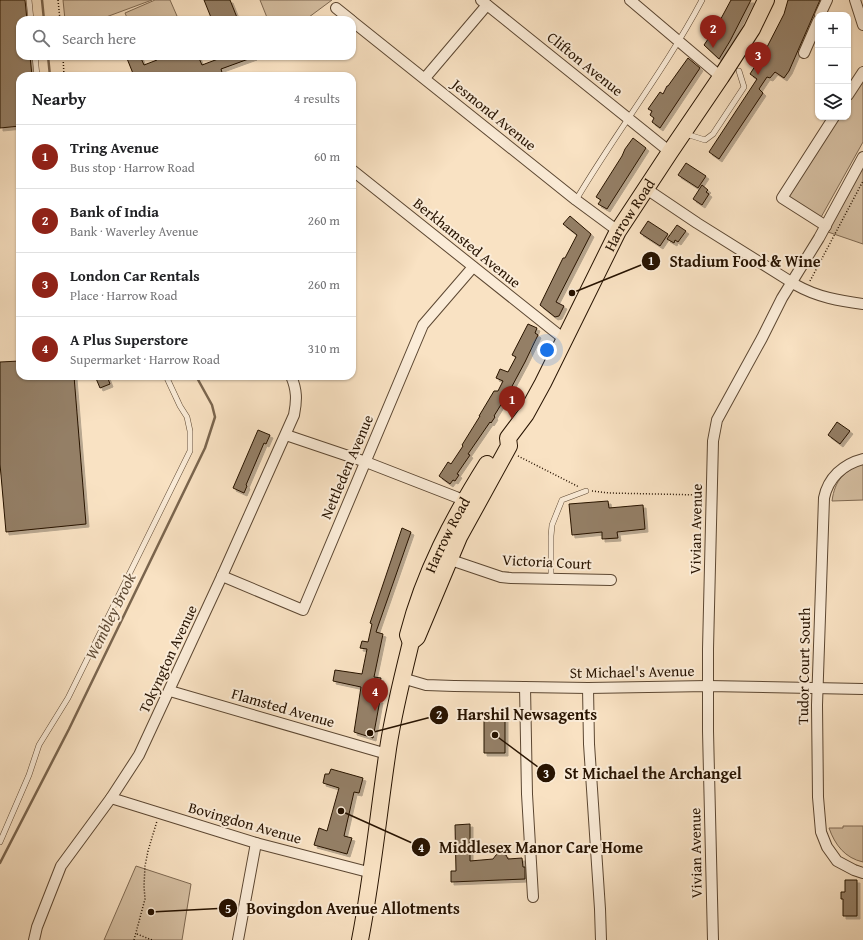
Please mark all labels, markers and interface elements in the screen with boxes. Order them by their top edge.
map controls [815,12,851,120]
button: + [815,12,851,48]
pin: 2 [700,15,726,48]
search box [16,16,356,60]
street label: Clifton Avenue [543,26,628,101]
icon: search [30,27,52,49]
text: Search here [62,28,136,49]
pin: 3 [745,42,771,75]
button: − [815,48,851,84]
street label: Jesmond Avenue [446,73,541,155]
button: layers [815,84,851,120]
text: Nearby [32,86,86,111]
text: 4 results [294,89,340,108]
text: Tring Avenue [70,137,159,158]
text: 1 [42,147,48,166]
text: 60 m [314,147,340,166]
text: Bus stop · Harrow Road [70,158,195,177]
street label: Harrow Road [599,174,660,255]
street label: Berkhamsted Avenue [409,193,526,293]
text: Bank of India [70,201,159,222]
text: 2 [42,211,48,230]
text: 260 m [308,211,340,230]
text: Bank · Waverley Avenue [70,222,198,241]
callout: Stadium Food & Wine [641,247,828,275]
text: Stadium Food & Wine [669,249,821,273]
text: 1 [648,252,654,269]
text: London Car Rentals [70,265,200,286]
text: 3 [42,275,48,294]
text: 260 m [308,275,340,294]
text: Place · Harrow Road [70,286,178,305]
text: A Plus Superstore [70,329,188,350]
text: 4 [42,339,48,358]
text: 310 m [308,339,340,358]
your location [537,340,557,360]
text: Supermarket · Harrow Road [70,350,220,369]
pin: 1 [499,386,525,419]
street label: Nettleden Avenue [315,411,378,522]
street label: Vivian Avenue [684,484,707,574]
street label: Harrow Road [419,493,475,576]
street label: Victoria Court [502,549,593,574]
water label: Wembley Brook [79,568,142,663]
street label: Tokyngton Avenue [133,601,202,716]
street label: Tudor Court South [792,607,815,725]
street label: St Michael's Avenue [569,660,695,683]
pin: 4 [362,678,388,711]
street label: Flamsted Avenue [229,683,337,732]
callout: Harshil Newsagents [429,701,605,729]
text: Harshil Newsagents [457,702,597,726]
text: 2 [436,706,442,723]
callout: St Michael the Archangel [536,759,749,787]
text: St Michael the Archangel [564,761,742,785]
text: 3 [543,765,549,782]
street label: Bovingdon Avenue [186,796,304,849]
street label: Vivian Avenue [684,808,707,898]
callout: Middlesex Manor Care Home [411,833,651,861]
text: Middlesex Manor Care Home [439,835,643,859]
text: 4 [418,839,424,856]
callout: Bovingdon Avenue Allotments [218,894,467,922]
text: Bovingdon Avenue Allotments [246,896,460,920]
text: 5 [225,900,231,917]

